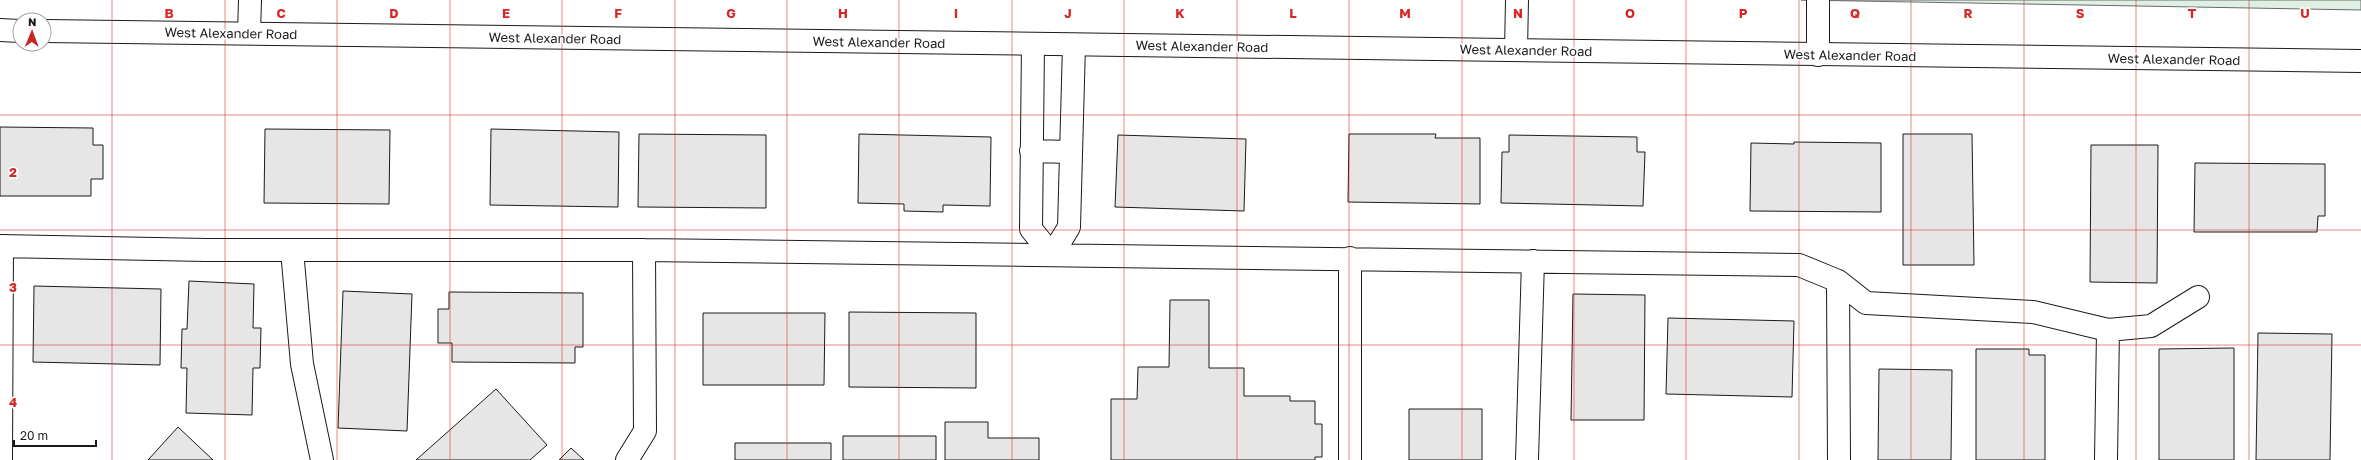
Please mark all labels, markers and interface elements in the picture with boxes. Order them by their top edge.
text: B [164,5,174,21]
text: C [276,5,286,21]
text: D [389,5,399,21]
text: E [502,5,510,21]
text: F [614,5,622,21]
text: G [726,5,736,21]
text: H [838,5,848,21]
text: I [954,5,958,21]
text: J [1064,5,1072,21]
text: K [1175,5,1185,21]
text: L [1289,5,1297,21]
text: M [1399,5,1411,21]
text: N [1513,5,1523,21]
text: O [1625,5,1635,21]
text: P [1739,5,1748,21]
text: Q [1850,5,1860,21]
text: R [1963,5,1973,21]
text: S [2076,5,2085,21]
text: T [2188,5,2197,21]
text: U [2300,5,2310,21]
north arrow [12,12,52,52]
text: N [28,15,36,28]
street label: West Alexander Road [165,24,297,42]
street label: West Alexander Road [489,29,621,47]
street label: West Alexander Road [813,33,945,51]
street label: West Alexander Road [1136,37,1268,55]
street label: West Alexander Road [1460,41,1592,59]
street label: West Alexander Road [1784,46,1916,64]
street label: West Alexander Road [2108,50,2240,68]
text: 2 [9,164,17,180]
text: 3 [9,279,17,295]
text: 4 [9,394,17,410]
scale bar [14,422,96,448]
text: 20 m [20,428,48,443]

